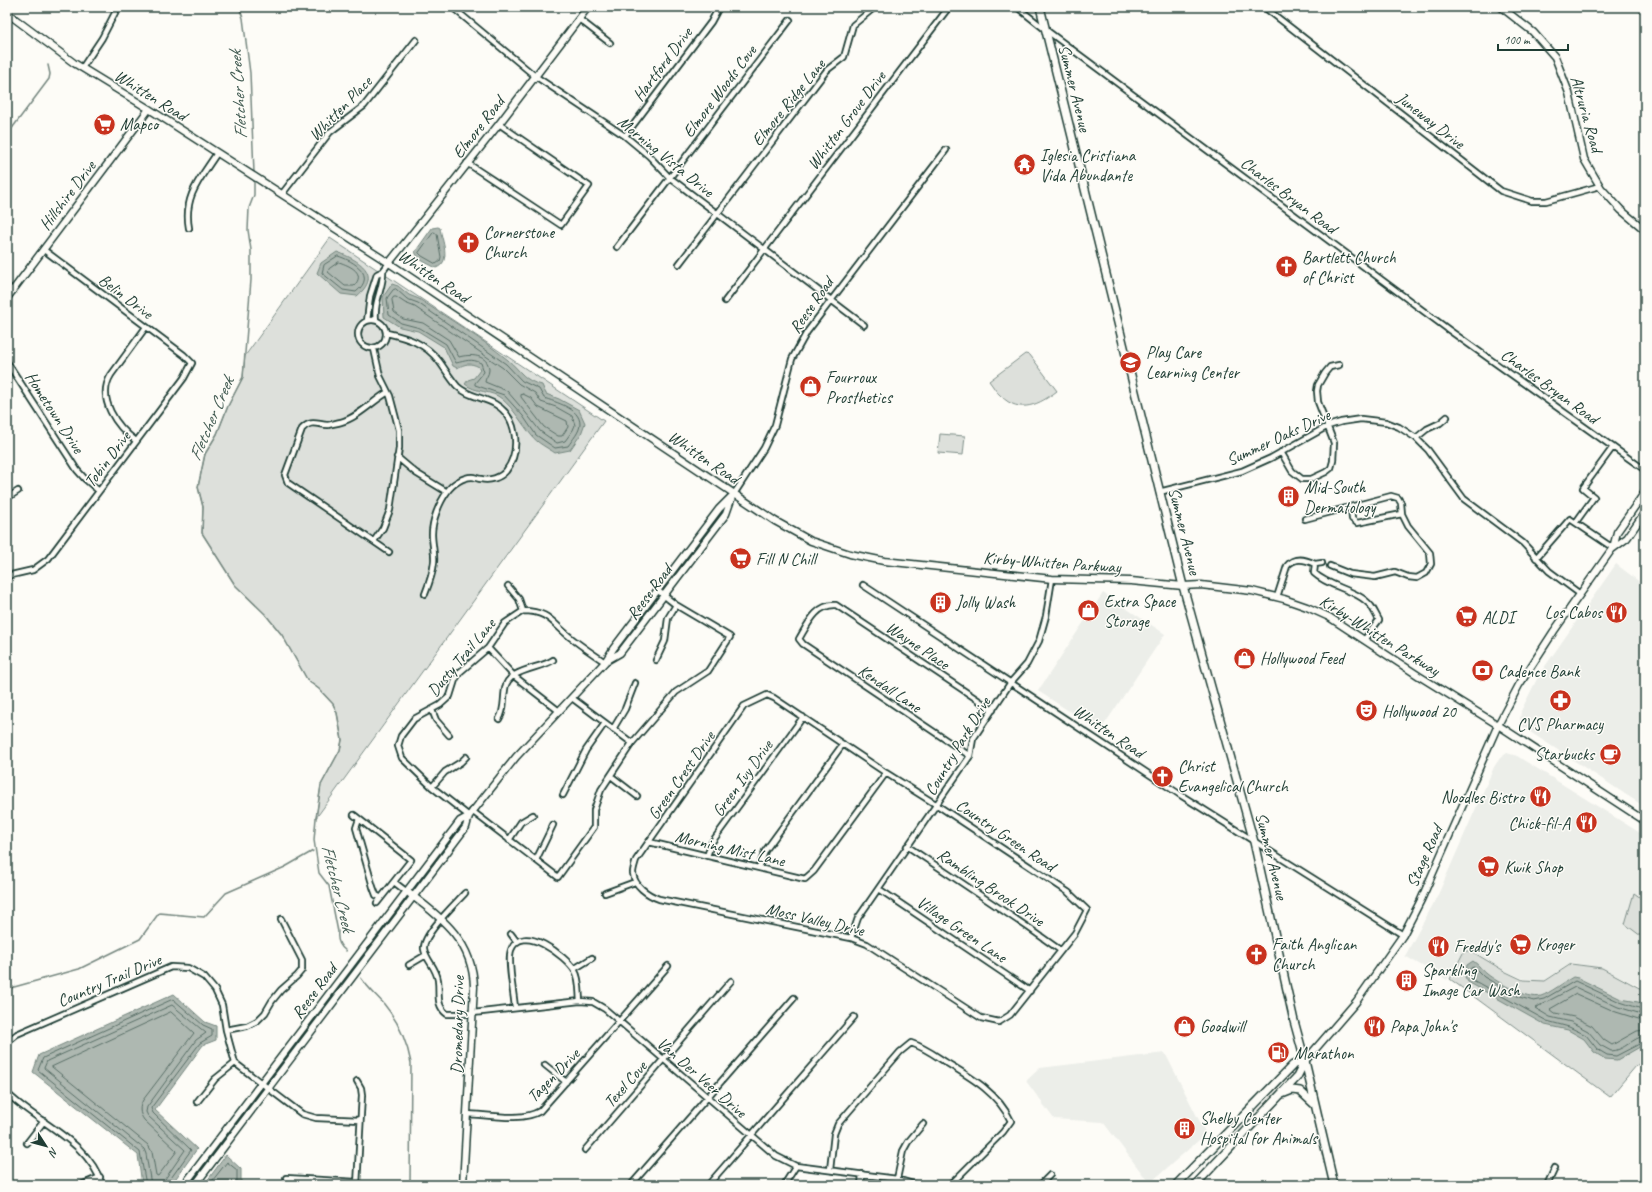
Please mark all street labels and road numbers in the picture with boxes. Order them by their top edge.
street label: Hartford Drive [628,22,698,105]
street label: Elmore Woods Cove [678,40,762,142]
street label: Summer Avenue [1054,42,1096,135]
street label: Elmore Ridge Lane [747,53,831,150]
street label: Whitten Road [111,65,194,128]
street label: Whitten Grove Drive [802,66,891,174]
street label: Whitten Place [304,71,377,145]
street label: Altruria Road [1566,74,1608,157]
street label: Juneway Drive [1392,87,1470,154]
street label: Elmore Road [448,90,511,163]
street label: Morning Vista Drive [613,111,719,203]
street label: Charles Bryan Road [1236,152,1344,240]
street label: Hillshire Drive [34,155,101,234]
street label: Whitten Road [394,245,476,310]
street label: Belin Drive [94,269,158,325]
street label: Reese Road [785,271,840,337]
street label: Charles Bryan Road [1497,344,1605,431]
street label: Hometown Drive [20,368,90,458]
street label: Summer Oaks Drive [1223,404,1335,471]
street label: Tobin Drive [79,426,136,492]
street label: Whitten Road [664,426,746,491]
street label: Summer Avenue [1164,485,1206,578]
street label: Kirby-Whitten Parkway [983,547,1123,578]
street label: Reese Road [622,558,679,624]
street label: Kirby-Whitten Parkway [1316,590,1445,681]
street label: Dusty Trail Lane [423,613,501,701]
street label: Wayne Place [882,617,955,675]
street label: Kendall Lane [854,660,927,718]
street label: Country Park Drive [920,692,996,799]
street label: Whitten Road [1069,700,1151,765]
street label: Green Crest Drive [643,726,720,824]
street label: Green Ivy Drive [708,735,778,821]
street label: Country Green Road [952,794,1061,878]
street label: Summer Avenue [1251,810,1293,903]
street label: Stage Road [1401,820,1448,891]
street label: Morning Mist Lane [673,826,788,872]
street label: Rambling Brook Drive [933,844,1050,932]
street label: Village Green Lane [913,892,1012,968]
street label: Moss Valley Drive [764,898,867,941]
street label: Country Trail Drive [54,949,166,1012]
street label: Reese Road [287,957,344,1023]
street label: Dromedary Drive [446,974,469,1074]
street label: Van Der Veer Drive [652,1033,752,1123]
street label: Tagen Drive [522,1043,585,1107]
street label: Texel Cove [599,1055,652,1112]

